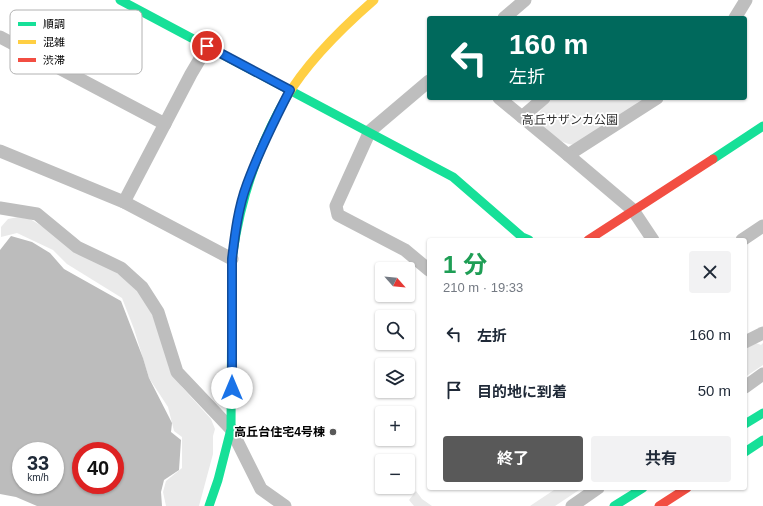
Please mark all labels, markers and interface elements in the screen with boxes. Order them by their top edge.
legend [10,10,142,74]
text: 順調 [43,18,65,30]
pin [190,29,224,63]
text: 160 m [509,29,588,60]
icon: left [443,32,495,84]
icon: arrive [196,35,218,57]
text: 混雑 [43,36,65,48]
text: 渋滞 [43,54,65,66]
text: 左折 [509,67,545,87]
park label: 高丘サザンカ公園 [522,113,618,127]
text: 1 分 [443,251,487,278]
button: close [689,251,731,293]
north arrow [375,262,415,302]
map controls [375,262,415,494]
text: 210 m · 19:33 [443,280,523,295]
button: search [375,310,415,350]
icon: left [443,323,465,345]
text: 160 m [689,326,731,343]
text: 左折 [477,327,507,344]
button: layers [375,358,415,398]
position arrow [211,367,253,409]
icon: arrive [443,379,465,401]
text: 50 m [698,382,731,399]
text: 目的地に到着 [477,383,567,400]
button: + [375,406,415,446]
place label: 高丘台住宅4号棟 [234,425,325,439]
marker: 高丘台住宅4号棟 [328,427,338,437]
button: 終了 [443,436,583,482]
button: 共有 [591,436,731,482]
speed limit sign: 40 [72,442,124,494]
text: 33 [27,452,49,474]
button: − [375,454,415,494]
text: km/h [27,472,49,483]

